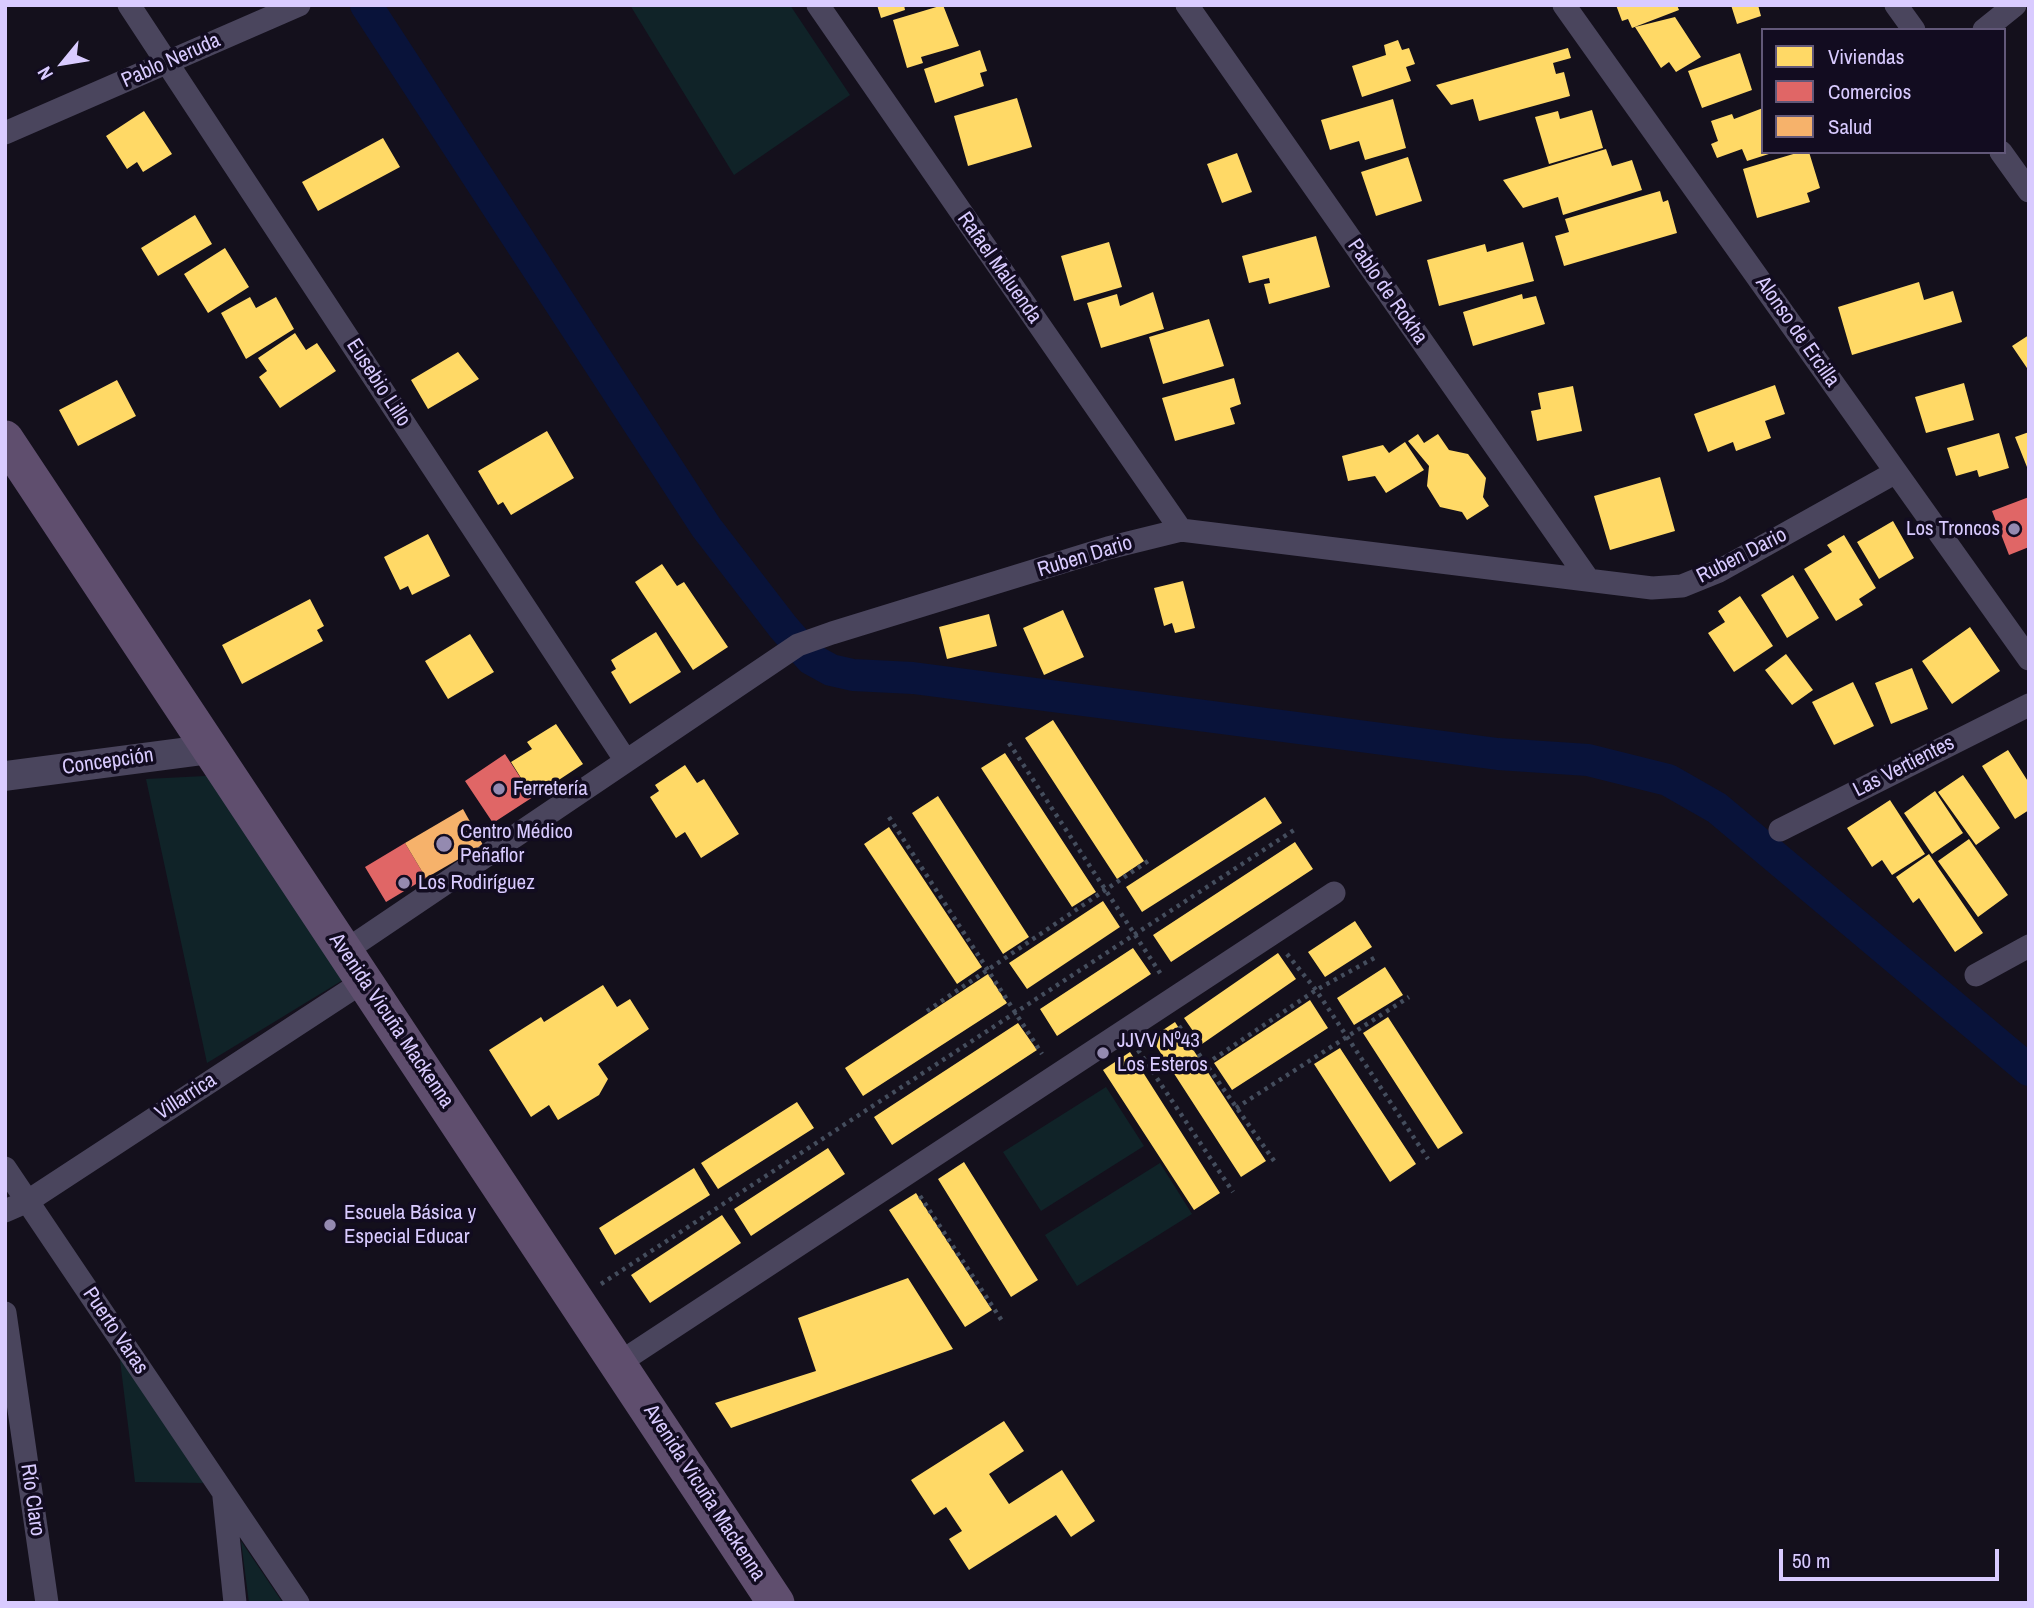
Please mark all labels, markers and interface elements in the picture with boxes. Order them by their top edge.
north arrow [28,28,98,98]
street label: Pablo Neruda [118,28,224,94]
legend [1761,28,2006,154]
text: Viviendas [1828,42,1904,71]
text: N [31,62,59,85]
text: Comercios [1828,77,1911,106]
text: Salud [1828,112,1872,141]
street label: Rafael Maluenda [951,207,1047,329]
street label: Pablo de Rokha [1342,235,1432,349]
street label: Alonso de Ercilla [1750,272,1844,392]
street label: Eusebio Lillo [340,334,416,432]
place label: Los Troncos [1906,516,2000,542]
marker: Los Troncos [2006,521,2022,537]
street label: Ruben Dario [1693,523,1791,589]
street label: Ruben Dario [1035,531,1135,583]
street label: Las Vertientes [1849,731,1959,803]
street label: Concepción [61,743,155,781]
place label: Ferretería [513,776,588,802]
marker: Ferretería [491,781,507,797]
place label: Centro Médico Peñaflor [460,819,573,869]
marker: Centro Médico Peñaflor [434,834,454,854]
place label: Los Rodiríguez [418,870,535,896]
marker: Los Rodiríguez [396,875,412,891]
street label: Avenida Vicuña Mackenna [323,929,459,1113]
place label: JJVV Nº43 Los Esteros [1117,1028,1208,1078]
marker: JJVV Nº43 Los Esteros [1095,1045,1111,1061]
street label: Villarrica [151,1068,221,1126]
place label: Escuela Básica y Especial Educar [344,1200,476,1250]
marker: Escuela Básica y Especial Educar [322,1217,338,1233]
street label: Puerto Varas [77,1283,153,1379]
street label: Avenida Vicuña Mackenna [638,1400,770,1586]
street label: Río Claro [14,1462,50,1538]
scale bar [1782,1534,2002,1578]
text: 50 m [1792,1546,1830,1575]

